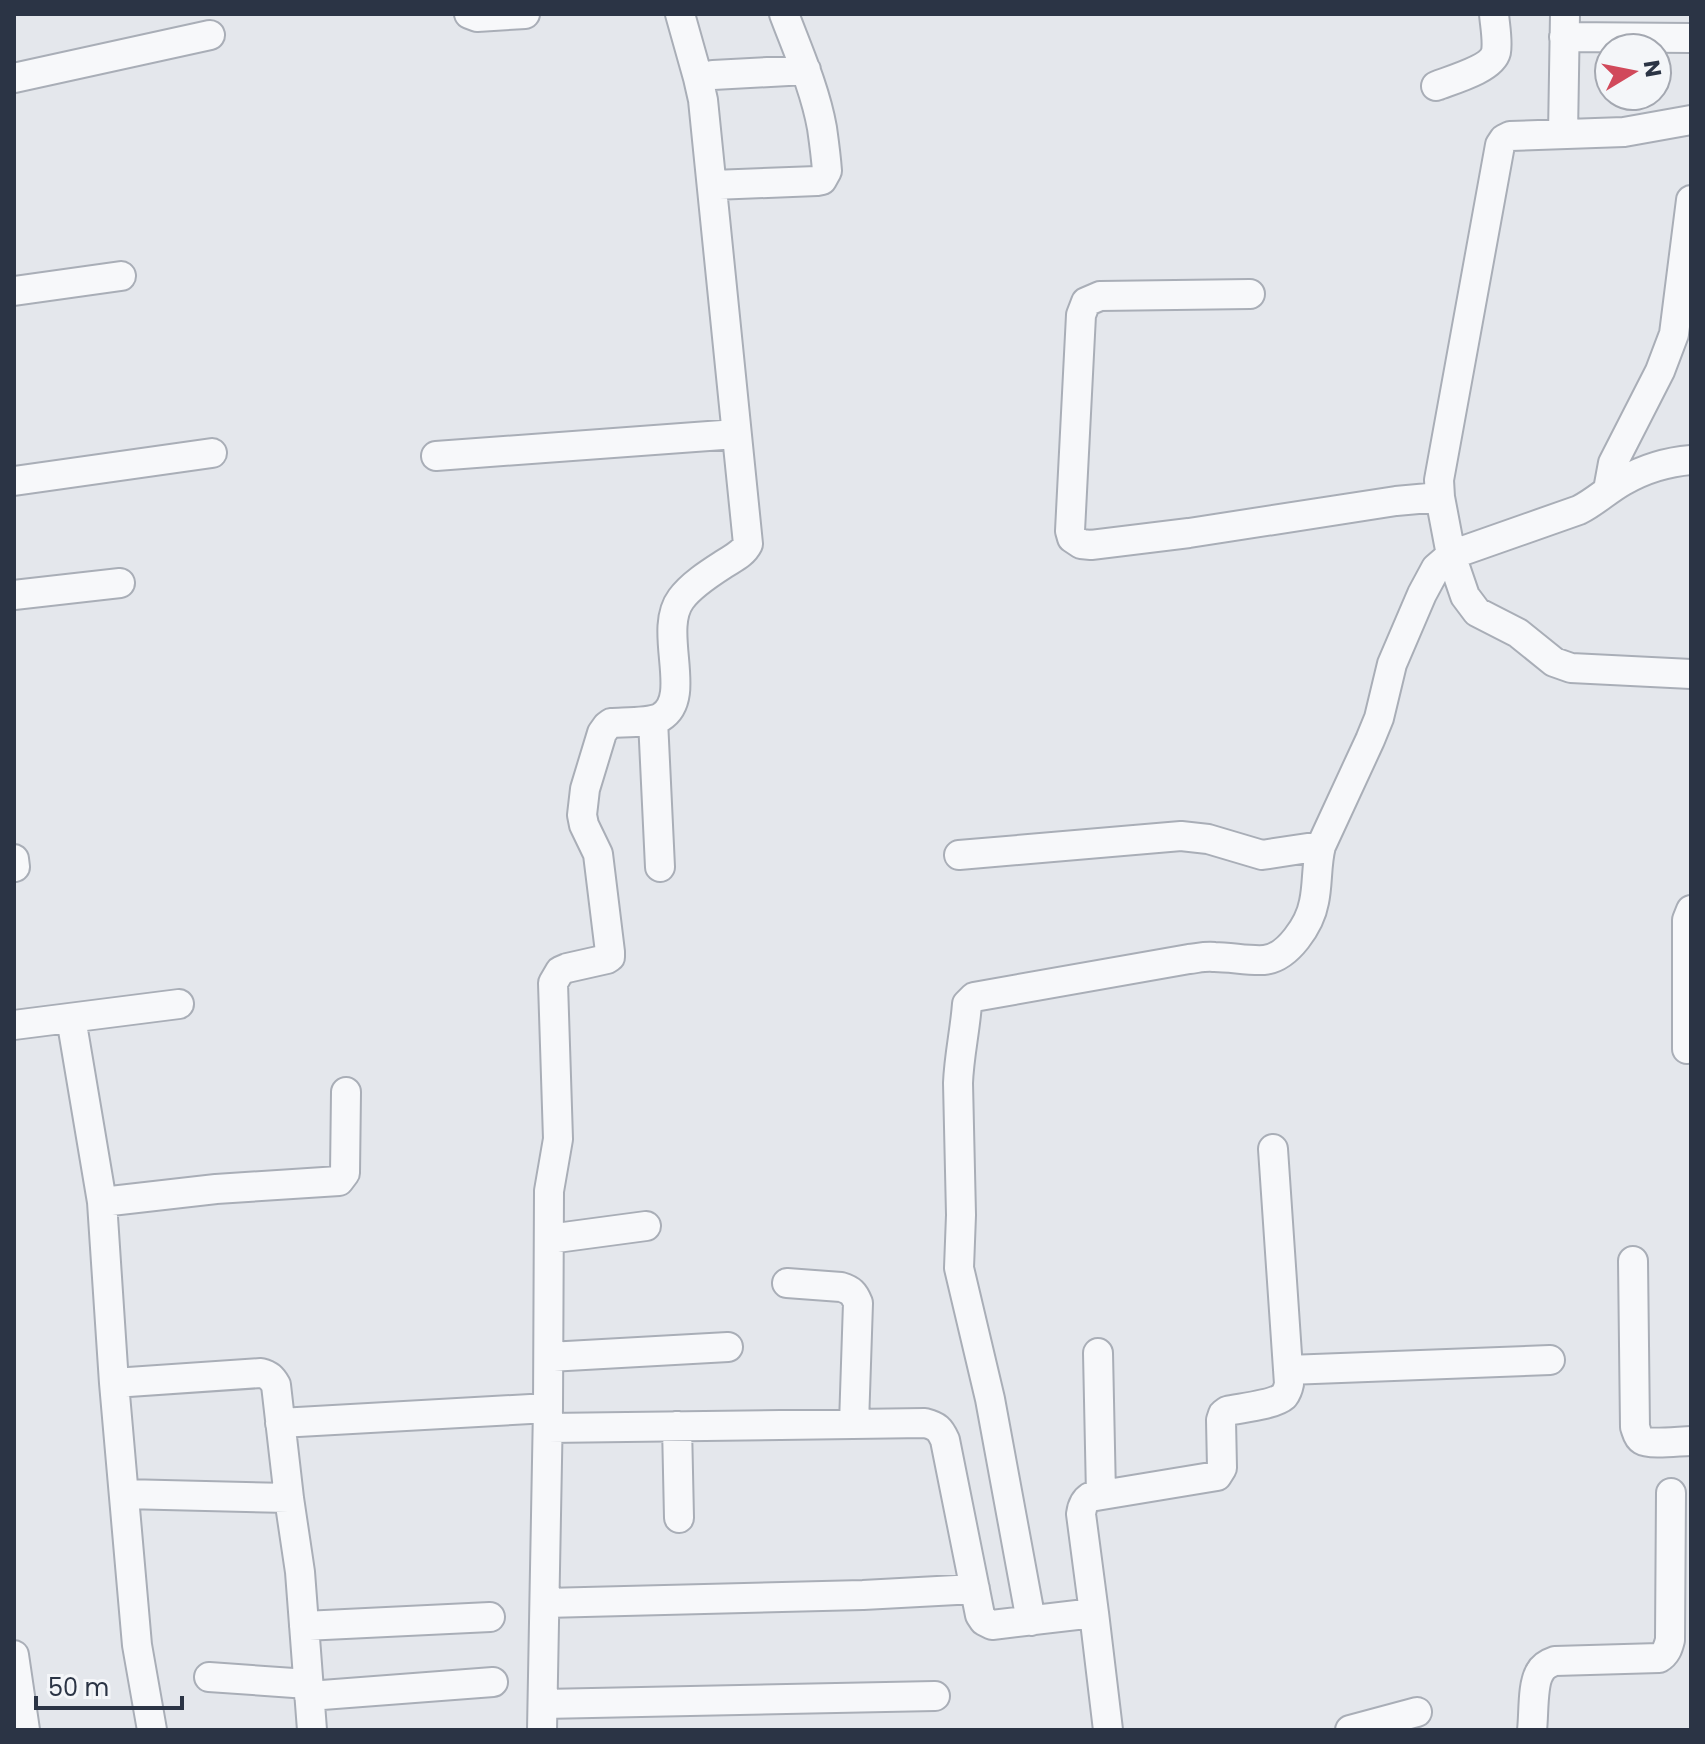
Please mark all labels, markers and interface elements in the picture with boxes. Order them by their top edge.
north arrow [1593,32,1673,112]
text: N [1636,58,1669,79]
scale bar [36,1660,182,1710]
text: 50 m [48,1671,109,1704]

